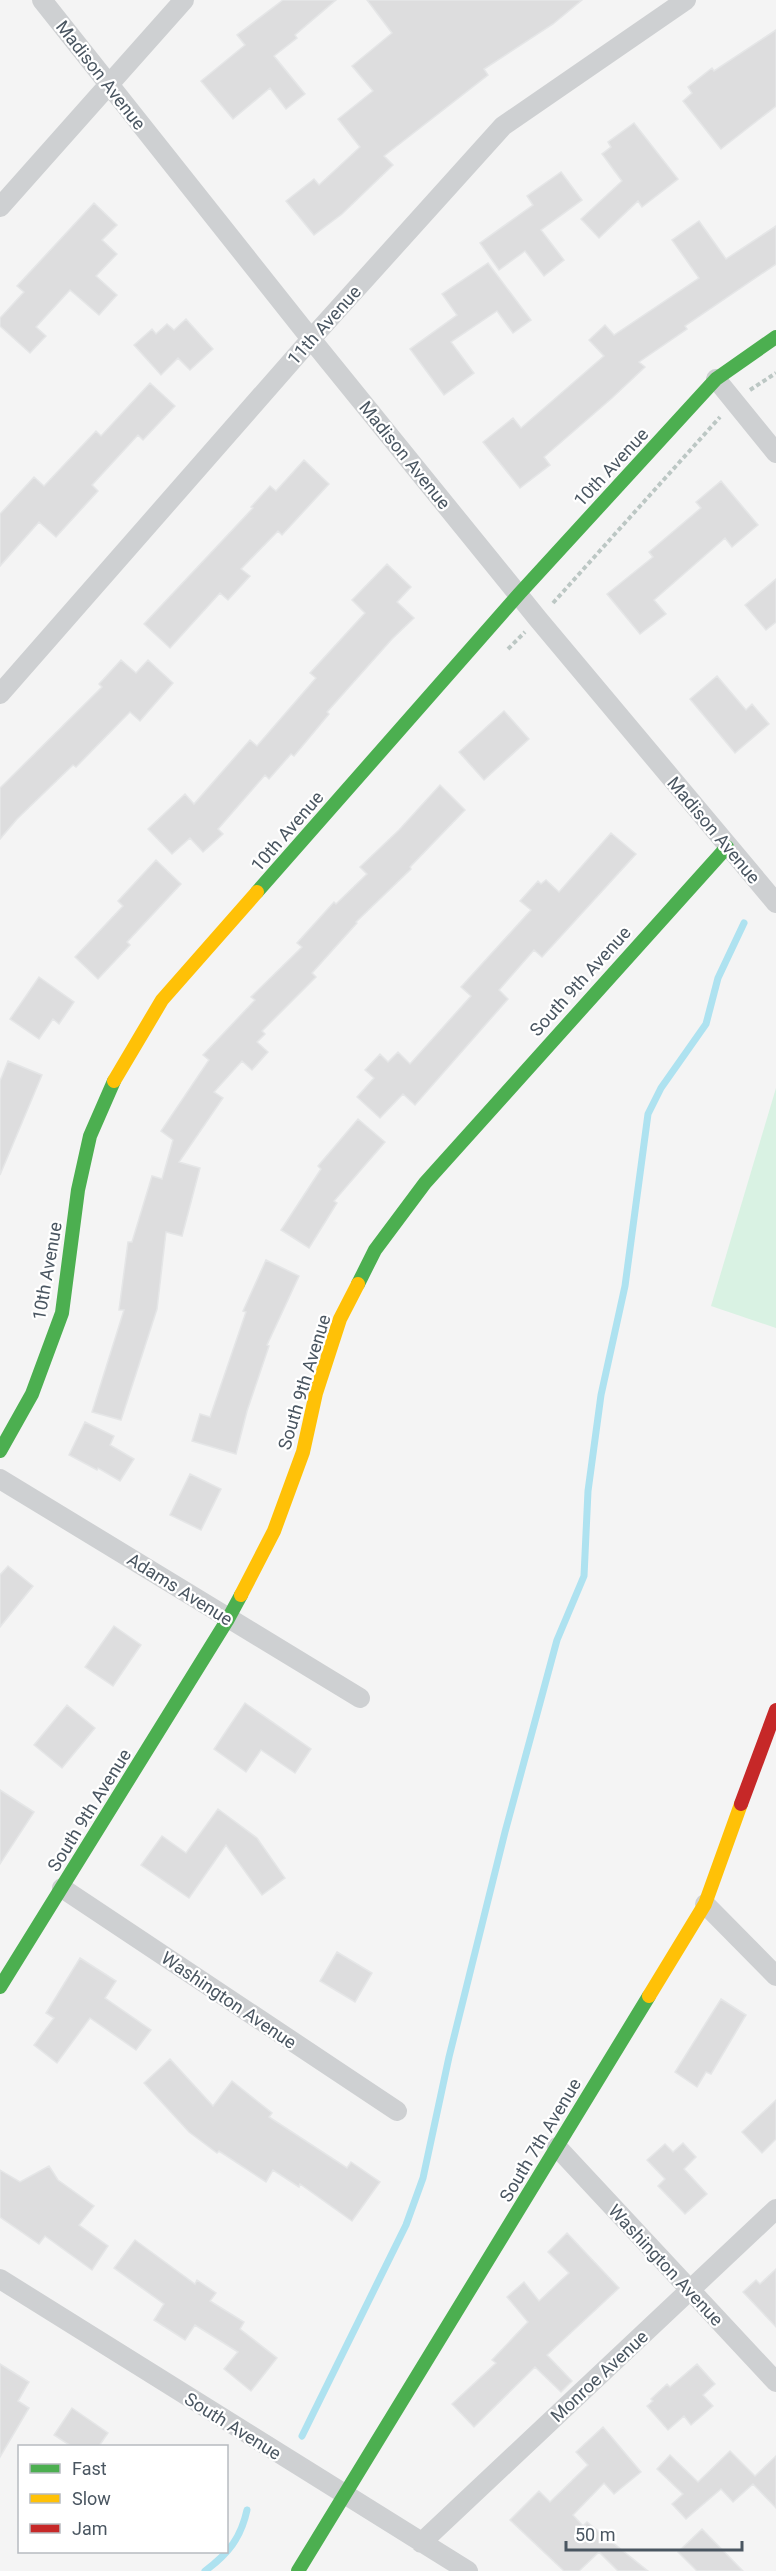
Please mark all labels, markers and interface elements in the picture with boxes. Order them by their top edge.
street label: Madison Avenue [52,16,150,134]
street label: 11th Avenue [283,281,365,369]
street label: Madison Avenue [355,397,455,513]
street label: 10th Avenue [569,423,653,511]
street label: Madison Avenue [663,772,765,888]
street label: 10th Avenue [246,787,328,875]
street label: South 9th Avenue [525,922,635,1040]
street label: 10th Avenue [28,1220,66,1322]
street label: South 9th Avenue [273,1312,335,1452]
street label: Adams Avenue [124,1548,236,1630]
street label: South 9th Avenue [43,1745,135,1875]
street label: Washington Avenue [157,1947,301,2053]
street label: South 7th Avenue [495,2074,585,2206]
street label: Washington Avenue [604,2200,728,2330]
street label: Monroe Avenue [546,2326,652,2426]
street label: South Avenue [181,2388,285,2464]
legend [18,2445,228,2553]
text: Fast [72,2458,107,2479]
text: Slow [72,2488,111,2509]
scale bar [566,2514,742,2552]
text: Jam [72,2518,108,2539]
text: 50 m [575,2524,615,2545]

